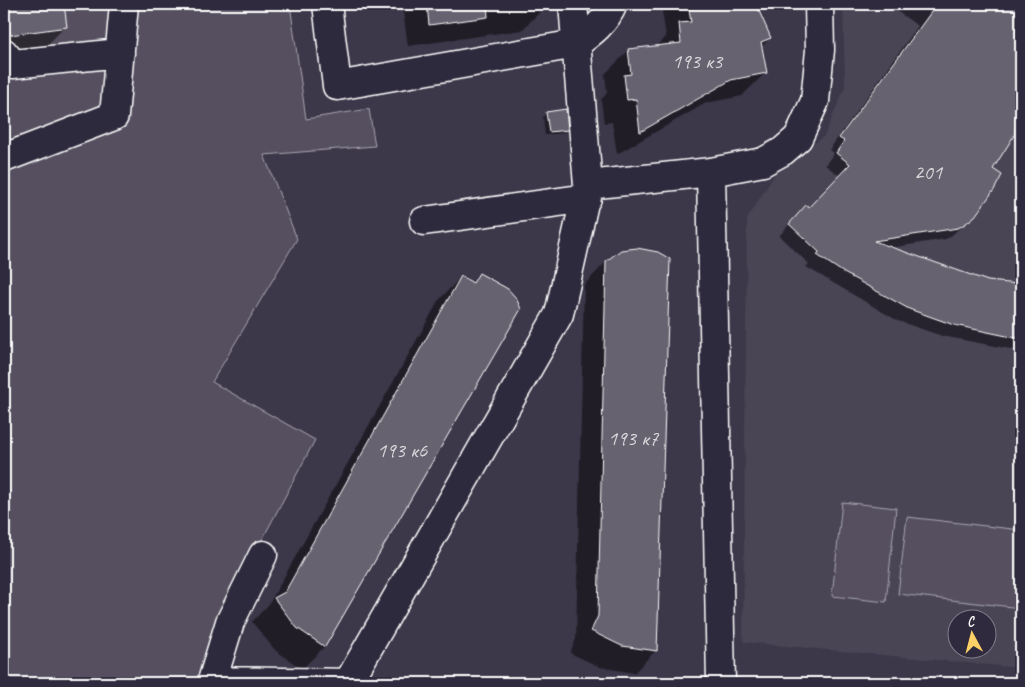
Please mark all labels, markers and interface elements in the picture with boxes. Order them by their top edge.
house number: 193 к3 [672,48,724,74]
house number: 201 [914,159,944,185]
house number: 193 к7 [608,425,660,451]
house number: 193 к6 [377,437,428,463]
north arrow [948,610,998,660]
text: С [966,612,977,630]

